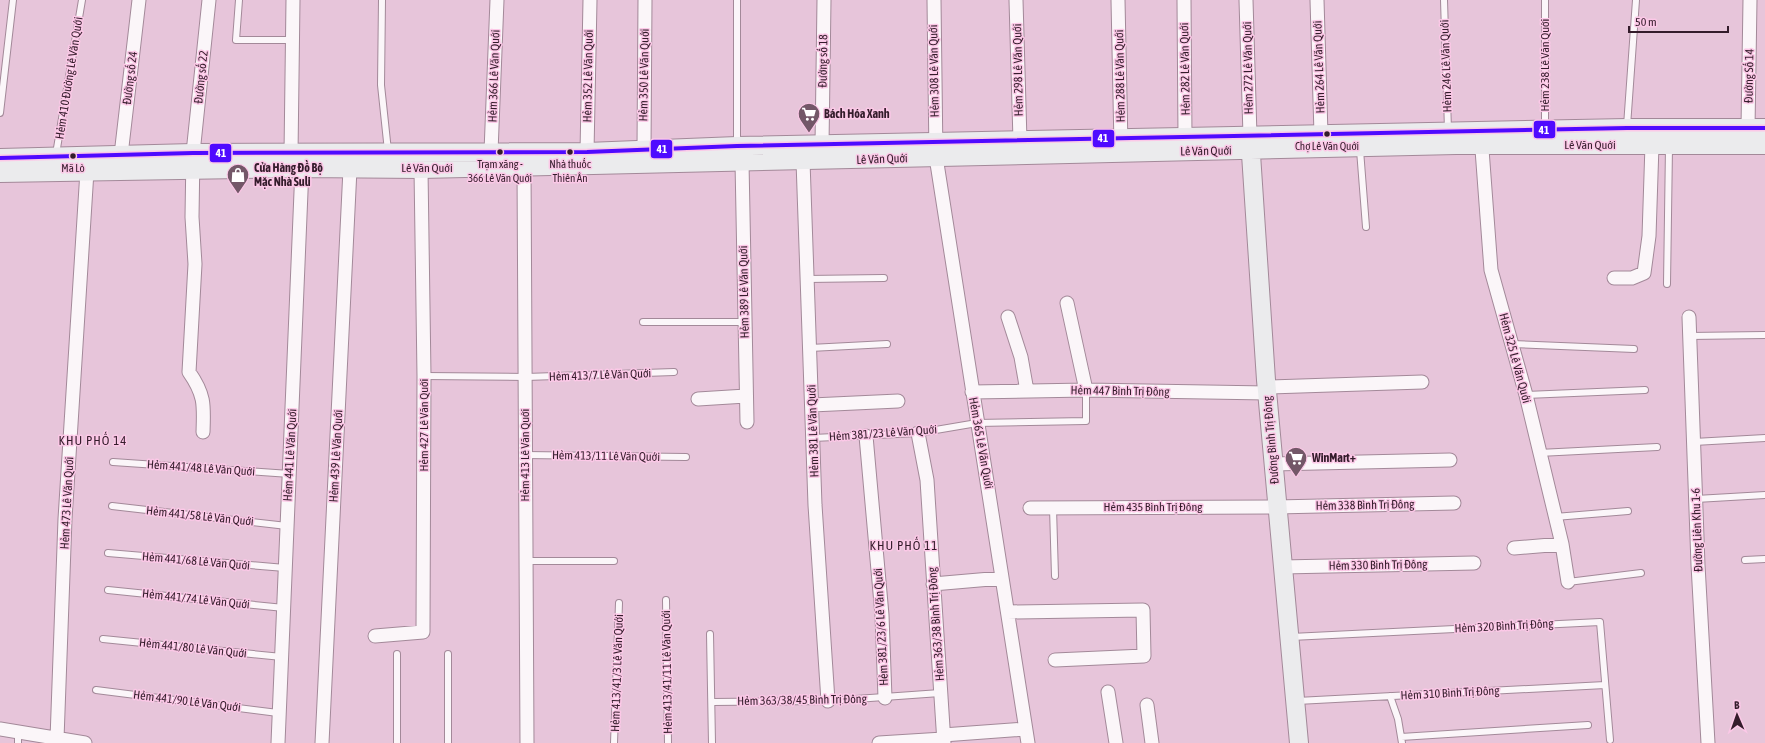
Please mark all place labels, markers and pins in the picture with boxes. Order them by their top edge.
supermarket icon: Bách Hóa Xanh [796,101,822,134]
place label: Bách Hóa Xanh [824,107,890,121]
marker: Chợ Lê Văn Quới [1322,129,1332,139]
place label: Chợ Lê Văn Quới [1295,140,1359,153]
marker: Trạm xăng - 366 Lê Văn Quới [495,147,505,157]
marker: Nhà thuốc Thiên Ân [565,147,575,157]
marker: Mã Lò [68,151,78,161]
place label: Trạm xăng - 366 Lê Văn Quới [468,158,532,184]
place label: Nhà thuốc Thiên Ân [549,158,592,184]
place label: Cửa Hàng Đồ Bộ Mặc Nhà Suli [254,160,323,189]
place label: Mã Lò [61,162,85,174]
shop icon: Cửa Hàng Đồ Bộ Mặc Nhà Suli [225,162,251,195]
supermarket icon: WinMart+ [1283,445,1309,478]
place label: WinMart+ [1311,451,1356,465]

